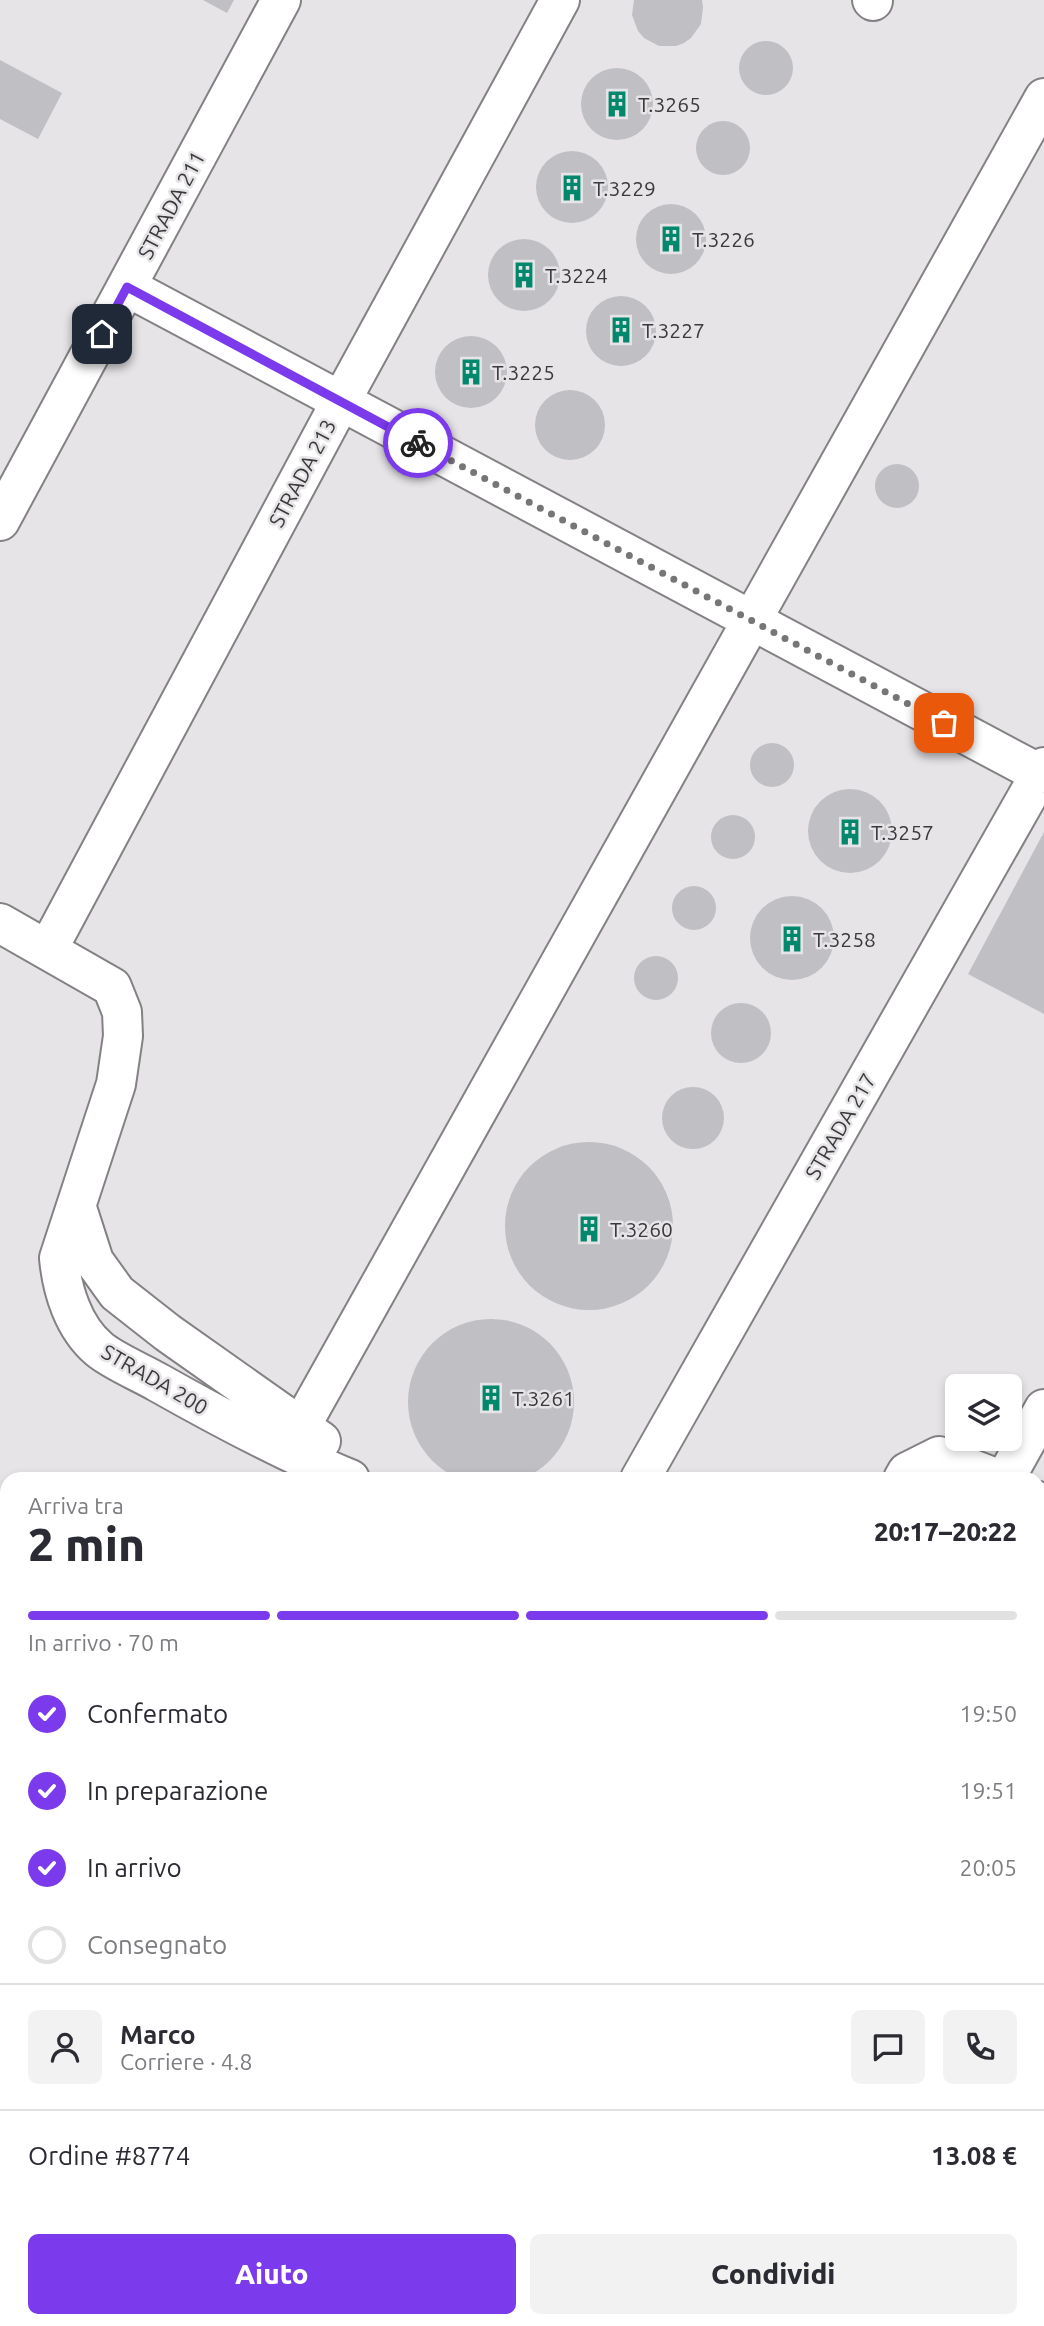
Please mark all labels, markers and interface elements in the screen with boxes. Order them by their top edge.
building icon: T.3265 [602,89,632,119]
place label: T.3265 [638,92,701,116]
street label: STRADA 211 [133,147,209,263]
building icon: T.3229 [557,173,587,203]
place label: T.3229 [593,176,656,200]
building icon: T.3226 [656,224,686,254]
place label: T.3226 [692,227,755,251]
building icon: T.3224 [509,260,539,290]
place label: T.3224 [545,263,608,287]
pin [72,304,132,364]
icon: home [83,315,121,353]
building icon: T.3227 [606,315,636,345]
place label: T.3227 [642,318,705,342]
building icon: T.3225 [456,357,486,387]
place label: T.3225 [492,360,555,384]
courier [383,408,453,478]
street label: STRADA 213 [264,415,340,531]
icon: bike [399,424,437,462]
pin [914,693,974,753]
icon: bag [925,704,963,742]
building icon: T.3257 [835,817,865,847]
place label: T.3257 [871,820,934,844]
building icon: T.3258 [777,924,807,954]
place label: T.3258 [813,927,876,951]
street label: STRADA 217 [800,1069,880,1183]
building icon: T.3260 [574,1214,604,1244]
place label: T.3260 [610,1217,673,1241]
street label: STRADA 200 [98,1339,212,1419]
map controls [945,1374,1022,1451]
button: layers [945,1374,1022,1451]
building icon: T.3261 [476,1383,506,1413]
place label: T.3261 [512,1386,575,1410]
text: Arriva tra [28,1493,124,1518]
text: 20:17–20:22 [874,1517,1017,1546]
text: 2 min [28,1518,145,1570]
text: In arrivo · 70 m [28,1630,179,1655]
icon: check [28,1695,66,1733]
text: Confermato [87,1699,228,1728]
text: 19:50 [959,1701,1017,1726]
icon: check [28,1772,66,1810]
text: In preparazione [87,1776,268,1805]
text: 19:51 [959,1778,1017,1803]
icon: check [28,1849,66,1887]
text: In arrivo [87,1853,182,1882]
text: 20:05 [959,1855,1017,1880]
text: Consegnato [87,1930,227,1959]
button: person [28,2010,102,2084]
button: chat [851,2010,925,2084]
button: phone [943,2010,1017,2084]
text: Marco [120,2020,196,2049]
text: Corriere · 4.8 [120,2049,252,2074]
text: Ordine #8774 [28,2141,190,2170]
text: 13.08 € [931,2141,1017,2170]
button: Aiuto [28,2234,516,2314]
button: Condividi [530,2234,1017,2314]

